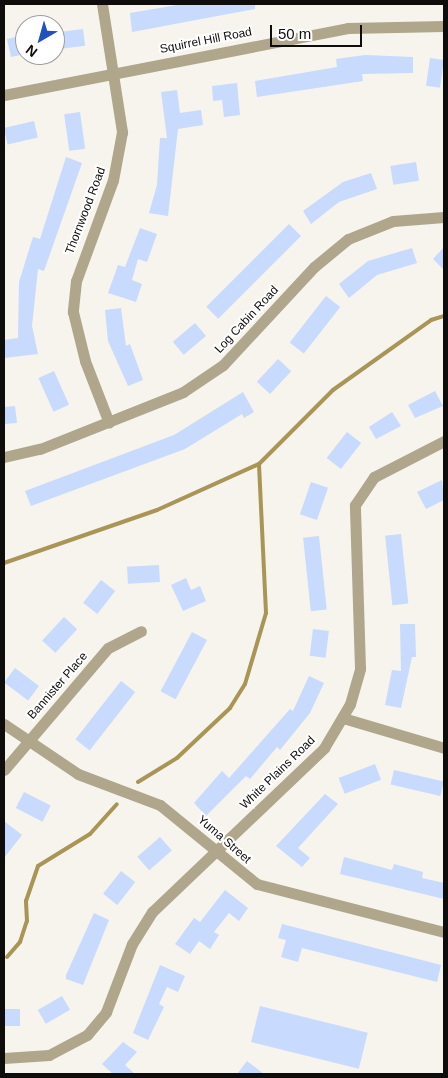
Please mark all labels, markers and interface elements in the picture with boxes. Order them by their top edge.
north arrow [15,15,65,65]
scale bar [273,15,366,47]
street label: Squirrel Hill Road [159,25,253,57]
text: 50 m [278,25,311,42]
text: N [22,42,40,60]
street label: Thornwood Road [63,165,109,257]
street label: Log Cabin Road [212,283,282,357]
street label: Bannister Place [25,650,91,722]
street label: White Plains Road [237,734,319,812]
street label: Yuma Street [194,813,254,867]

